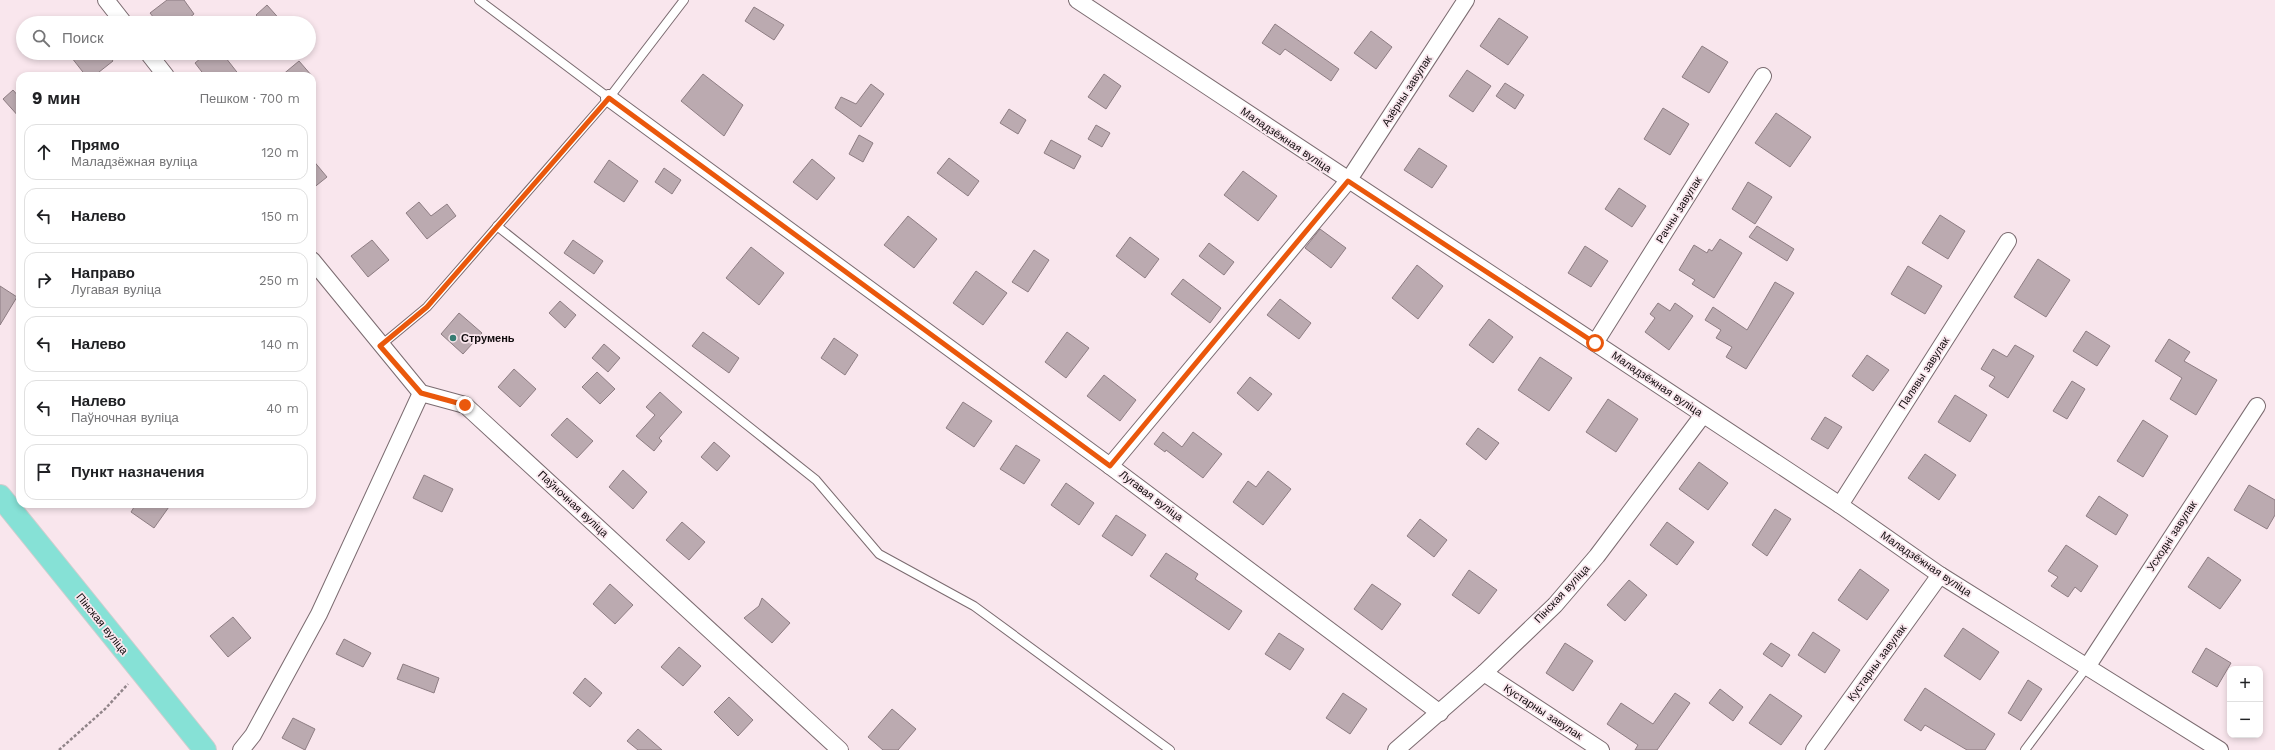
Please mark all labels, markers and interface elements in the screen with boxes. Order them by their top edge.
search box [16,16,316,60]
icon: search [30,27,52,49]
text: Поиск [62,29,104,47]
street label: Азёрны завулак [1379,53,1435,129]
text: 9 мин [32,88,81,108]
text: Пешком · 700 m [200,91,300,106]
street label: Маладзёжная вуліца [1238,105,1335,176]
text: Прямо [71,136,120,154]
icon: ahead [33,141,55,163]
text: 120 m [261,145,299,160]
text: Маладзёжная вуліца [71,154,197,169]
street label: Рачны завулак [1653,174,1705,246]
icon: left [33,205,55,227]
text: Налево [71,207,126,225]
text: 150 m [261,209,299,224]
text: Направо [71,264,135,282]
icon: right [33,269,55,291]
text: 250 m [259,273,299,288]
text: Лугавая вуліца [71,282,161,297]
place label: Струмень [461,332,515,345]
icon: left [33,333,55,355]
marker: Струмень [448,333,458,343]
route start [1586,334,1604,352]
street label: Палявы завулак [1896,334,1952,411]
text: Налево [71,335,126,353]
text: 140 m [261,337,299,352]
street label: Маладзёжная вуліца [1609,349,1706,420]
text: Налево [71,392,126,410]
route end [456,396,474,414]
icon: left [33,397,55,419]
text: 40 m [266,401,299,416]
text: Паўночная вуліца [71,410,179,425]
icon: arrive [33,461,55,483]
text: Пункт назначения [71,463,204,481]
street label: Паўночная вуліца [535,468,611,540]
street label: Лугавая вуліца [1117,468,1186,525]
street label: Усходні завулак [2144,498,2200,574]
street label: Маладзёжная вуліца [1878,529,1975,600]
street label: Пінская вуліца [1532,562,1593,626]
street label: Пінская вуліца [73,591,131,658]
street label: Кустарны завулак [1845,622,1909,704]
map controls [2227,666,2263,738]
button: + [2227,666,2263,702]
street label: Кустарны завулак [1501,682,1585,742]
button: − [2227,702,2263,738]

